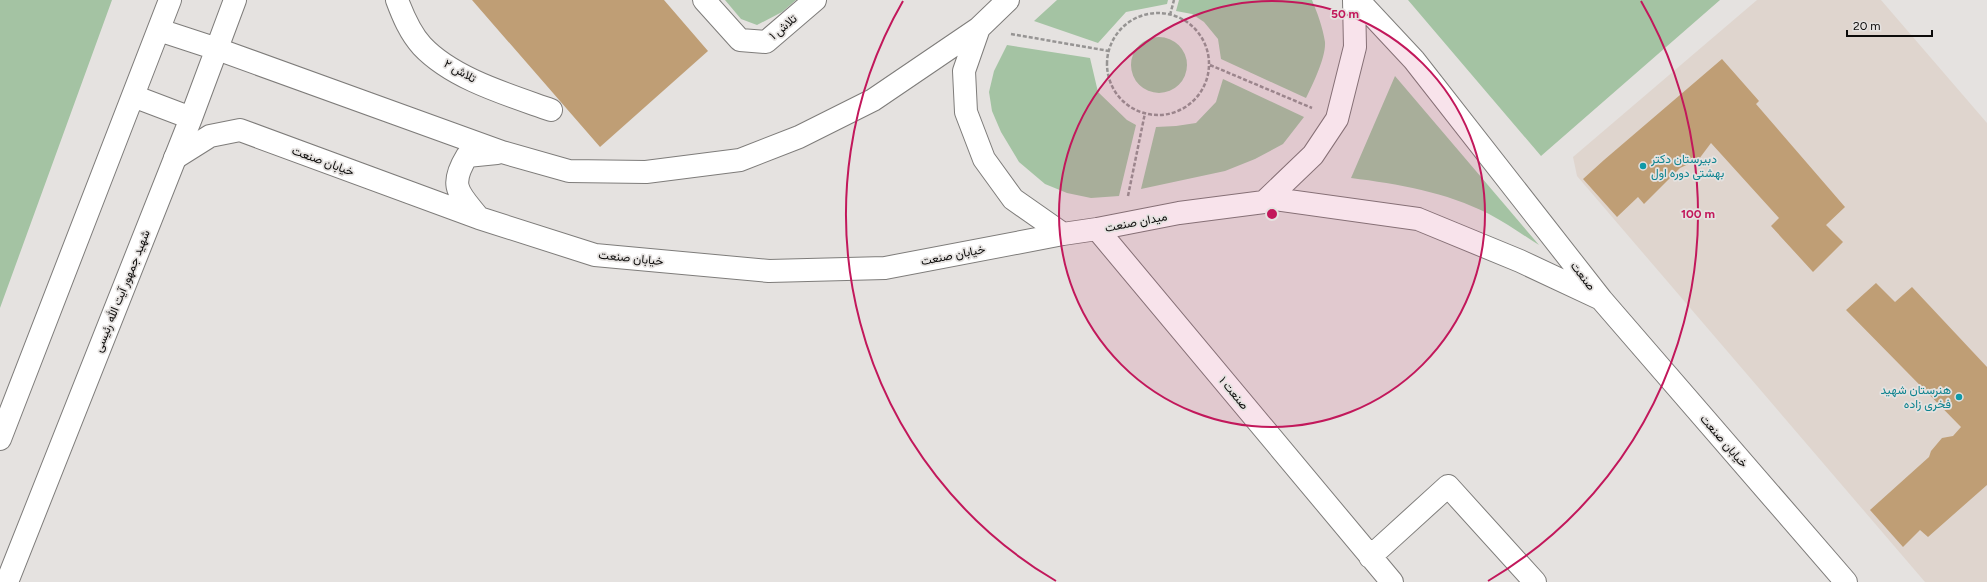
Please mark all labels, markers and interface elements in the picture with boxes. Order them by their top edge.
text: 50 m [1331,7,1359,21]
street label: تلاش ۱ [766,11,800,43]
scale bar [1847,12,1932,38]
text: 20 m [1853,19,1881,33]
street label: تلاش ۲ [441,56,479,86]
street label: خیابان صنعت [290,143,356,179]
place label: دبیرستان دکتر بهشتی دوره اول [1650,152,1724,181]
marker: دبیرستان دکتر بهشتی دوره اول [1638,161,1648,171]
centre of rings [1265,207,1279,221]
text: 100 m [1681,207,1715,221]
street label: میدان صنعت [1104,209,1168,235]
street label: شهید جمهور آیت الله رئیسی [91,228,154,354]
street label: خیابان صنعت [920,242,986,268]
street label: خیابان صنعت [598,248,664,268]
street label: صنعت [1568,259,1598,293]
street label: صنعت ۱ [1216,374,1252,412]
place label: هنرستان شهید فخری زاده [1880,383,1951,412]
marker: هنرستان شهید فخری زاده [1954,392,1964,402]
street label: خیابان صنعت [1697,412,1751,470]

